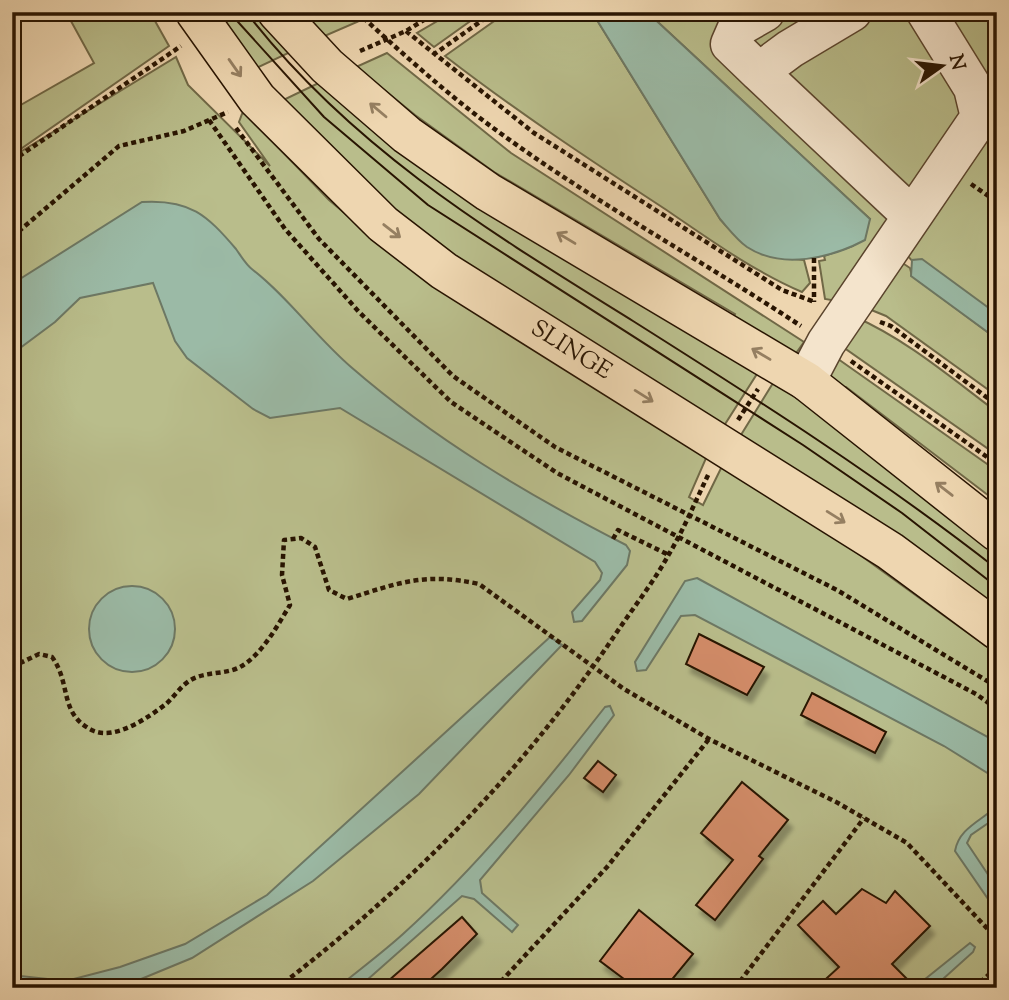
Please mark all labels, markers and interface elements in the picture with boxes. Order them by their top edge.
north arrow [908,32,978,102]
text: N [941,52,971,73]
one-way arrow [228,58,242,77]
one-way arrow [369,102,387,118]
one-way arrow [383,223,401,238]
one-way arrow [556,230,576,244]
street label: SLINGE [524,312,618,389]
one-way arrow [751,347,771,361]
one-way arrow [634,388,653,403]
one-way arrow [935,482,953,497]
one-way arrow [826,510,846,524]

